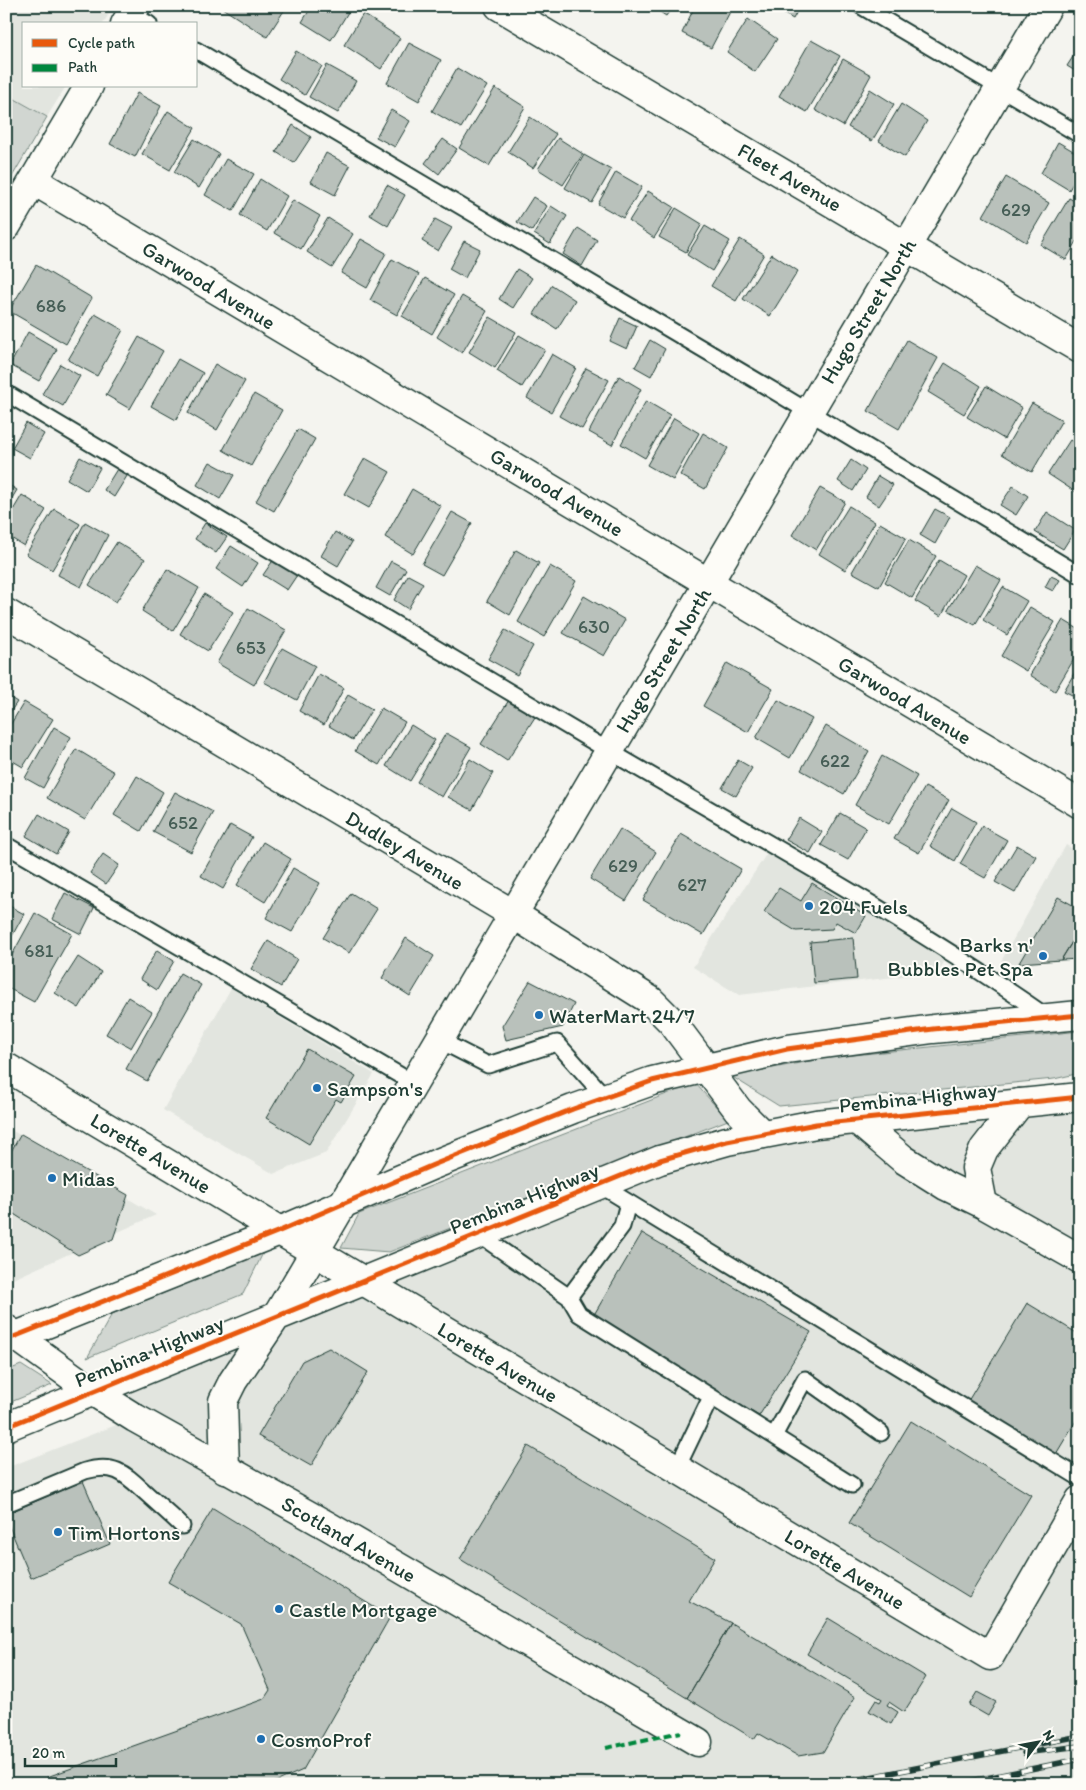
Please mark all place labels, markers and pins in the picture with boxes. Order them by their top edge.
place label: 204 Fuels [819,894,908,919]
marker: 204 Fuels [803,900,815,912]
place label: Barks n' Bubbles Pet Spa [887,932,1033,981]
marker: Barks n' Bubbles Pet Spa [1037,950,1049,962]
place label: WaterMart 24/7 [549,1003,695,1028]
marker: WaterMart 24/7 [533,1009,545,1021]
place label: Sampson's [327,1076,423,1101]
marker: Sampson's [311,1082,323,1094]
place label: Midas [62,1166,115,1191]
marker: Midas [46,1172,58,1184]
place label: Tim Hortons [68,1520,180,1545]
marker: Tim Hortons [52,1526,64,1538]
place label: Castle Mortgage [289,1597,437,1622]
marker: Castle Mortgage [273,1603,285,1615]
place label: CosmoProf [271,1727,371,1752]
marker: CosmoProf [255,1733,267,1745]

